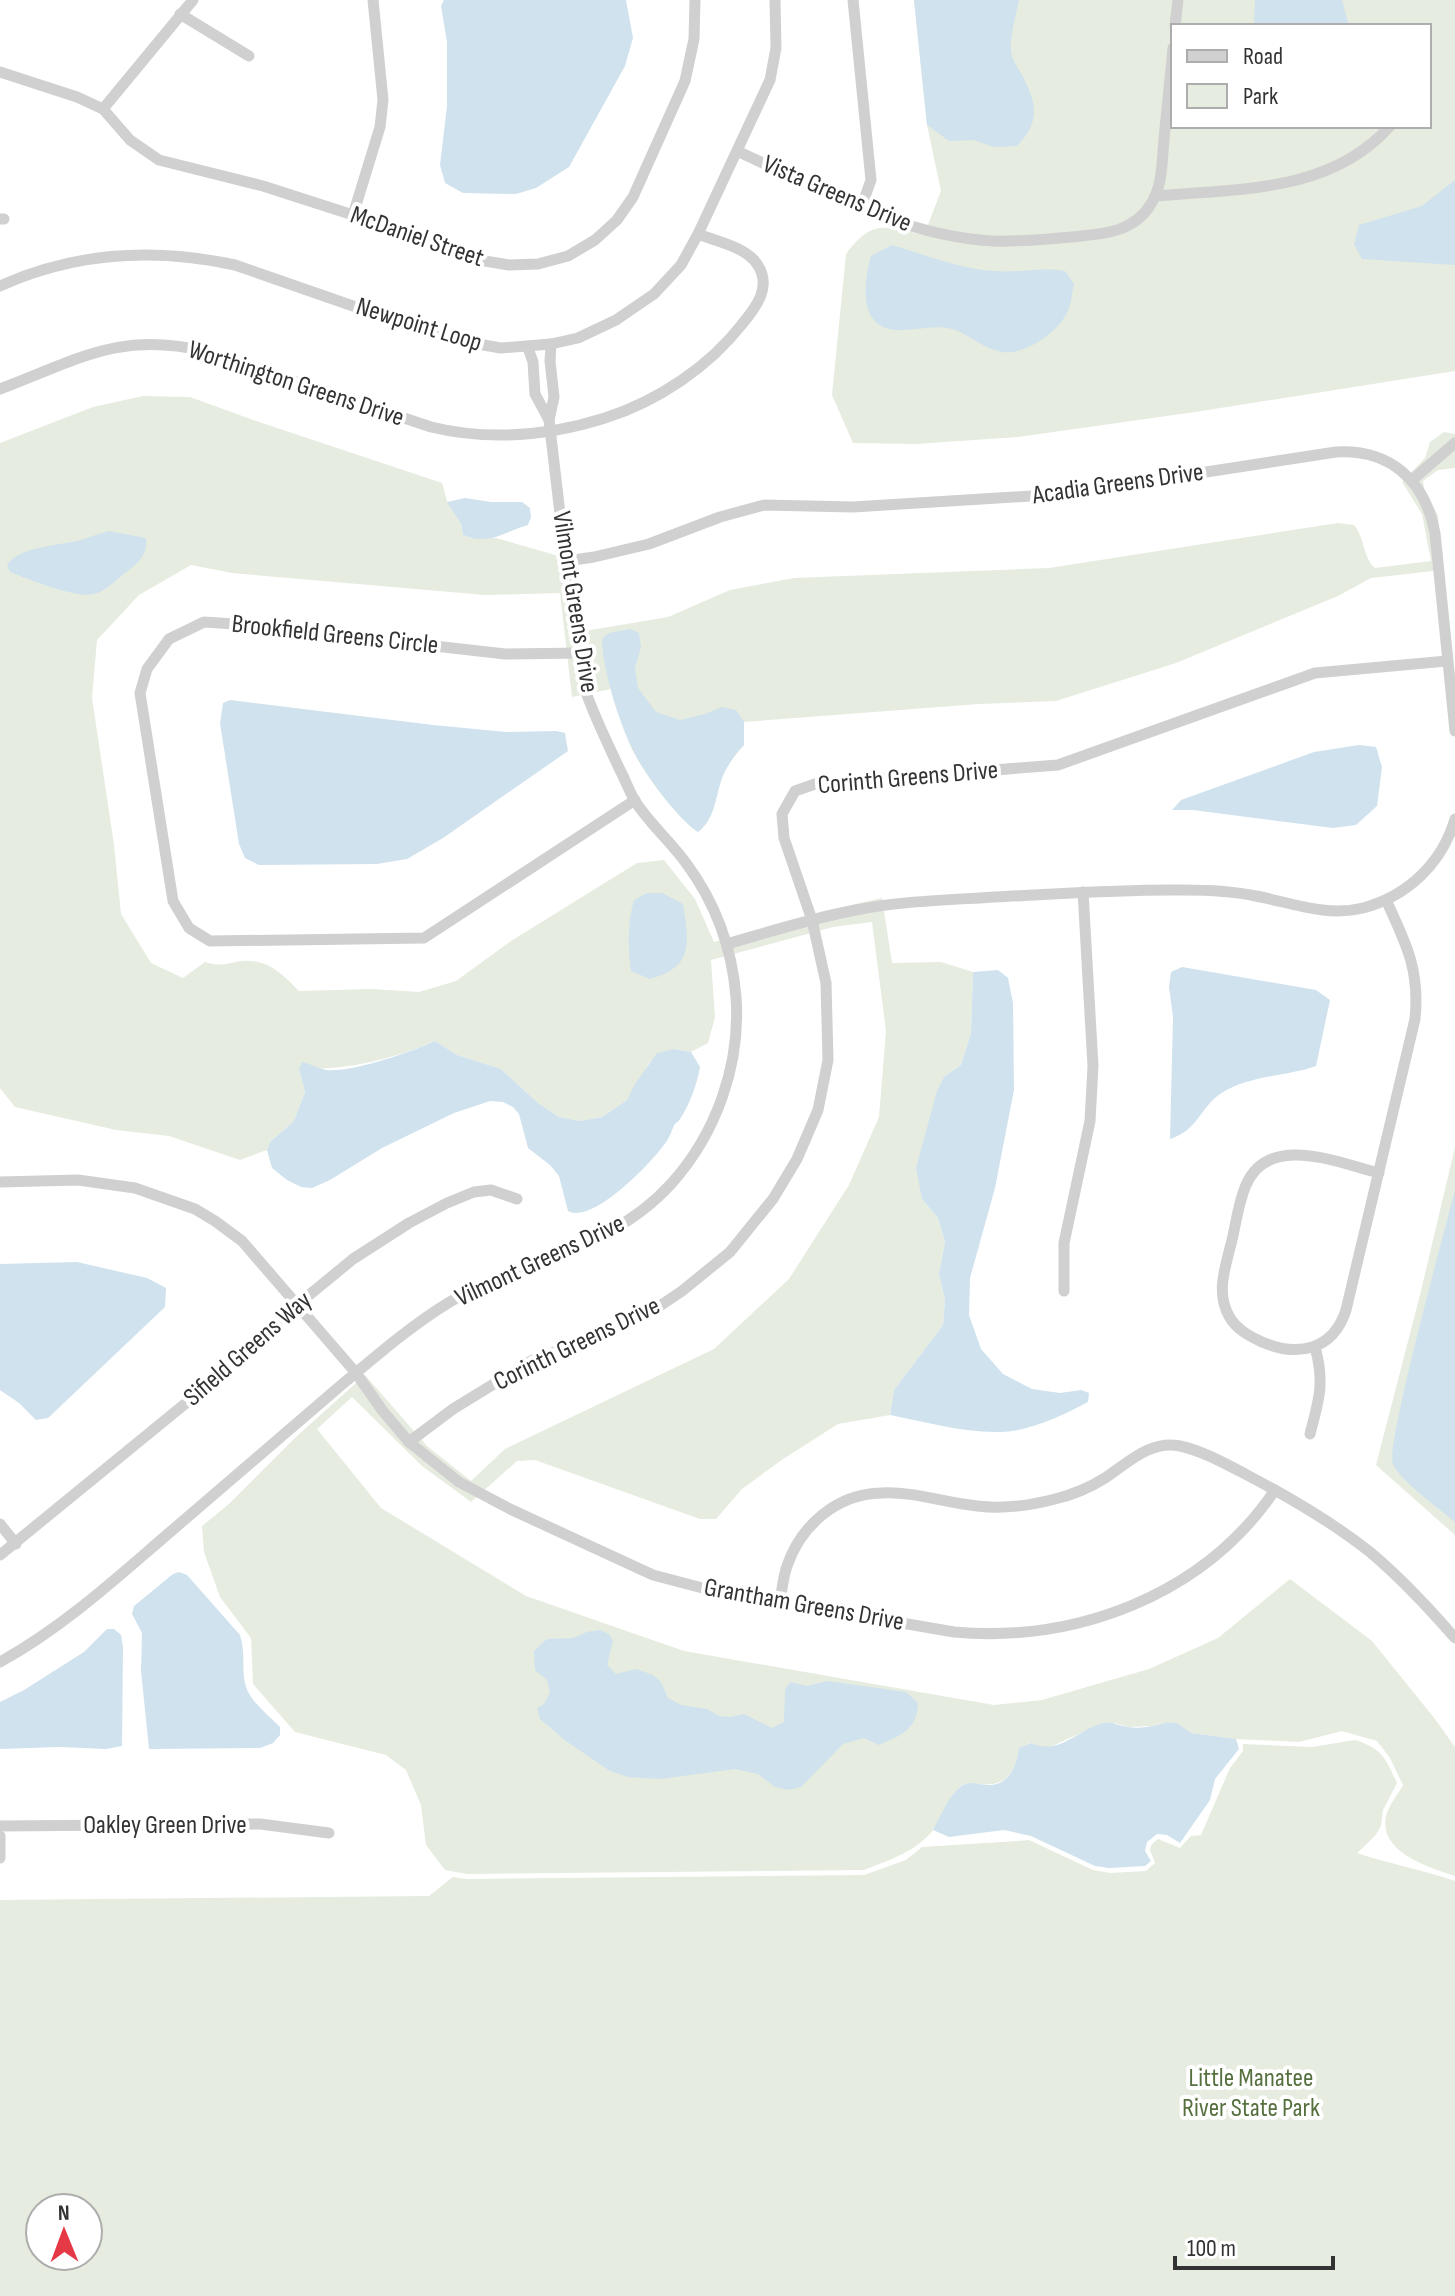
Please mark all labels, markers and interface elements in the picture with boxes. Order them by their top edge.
legend [1171,24,1431,128]
text: Road [1243,42,1283,71]
text: Park [1243,82,1278,111]
street label: Vista Greens Drive [758,149,916,239]
street label: McDaniel Street [346,200,488,274]
street label: Newpoint Loop [352,291,486,359]
street label: Worthington Greens Drive [184,334,408,434]
street label: Acadia Greens Drive [1030,457,1205,511]
street label: Vilmont Greens Drive [545,509,605,695]
street label: Brookfield Greens Circle [230,609,440,661]
street label: Corinth Greens Drive [817,755,999,801]
street label: Vilmont Greens Drive [450,1208,630,1314]
street label: Sifield Greens Way [178,1285,318,1413]
street label: Corinth Greens Drive [489,1290,665,1398]
street label: Grantham Greens Drive [702,1572,906,1638]
street label: Oakley Green Drive [83,1810,247,1841]
park label: Little Manatee River State Park [1182,2063,1320,2124]
north arrow [24,2192,104,2272]
text: N [58,2200,70,2227]
scale bar [1175,2220,1333,2270]
text: 100 m [1187,2234,1236,2263]

